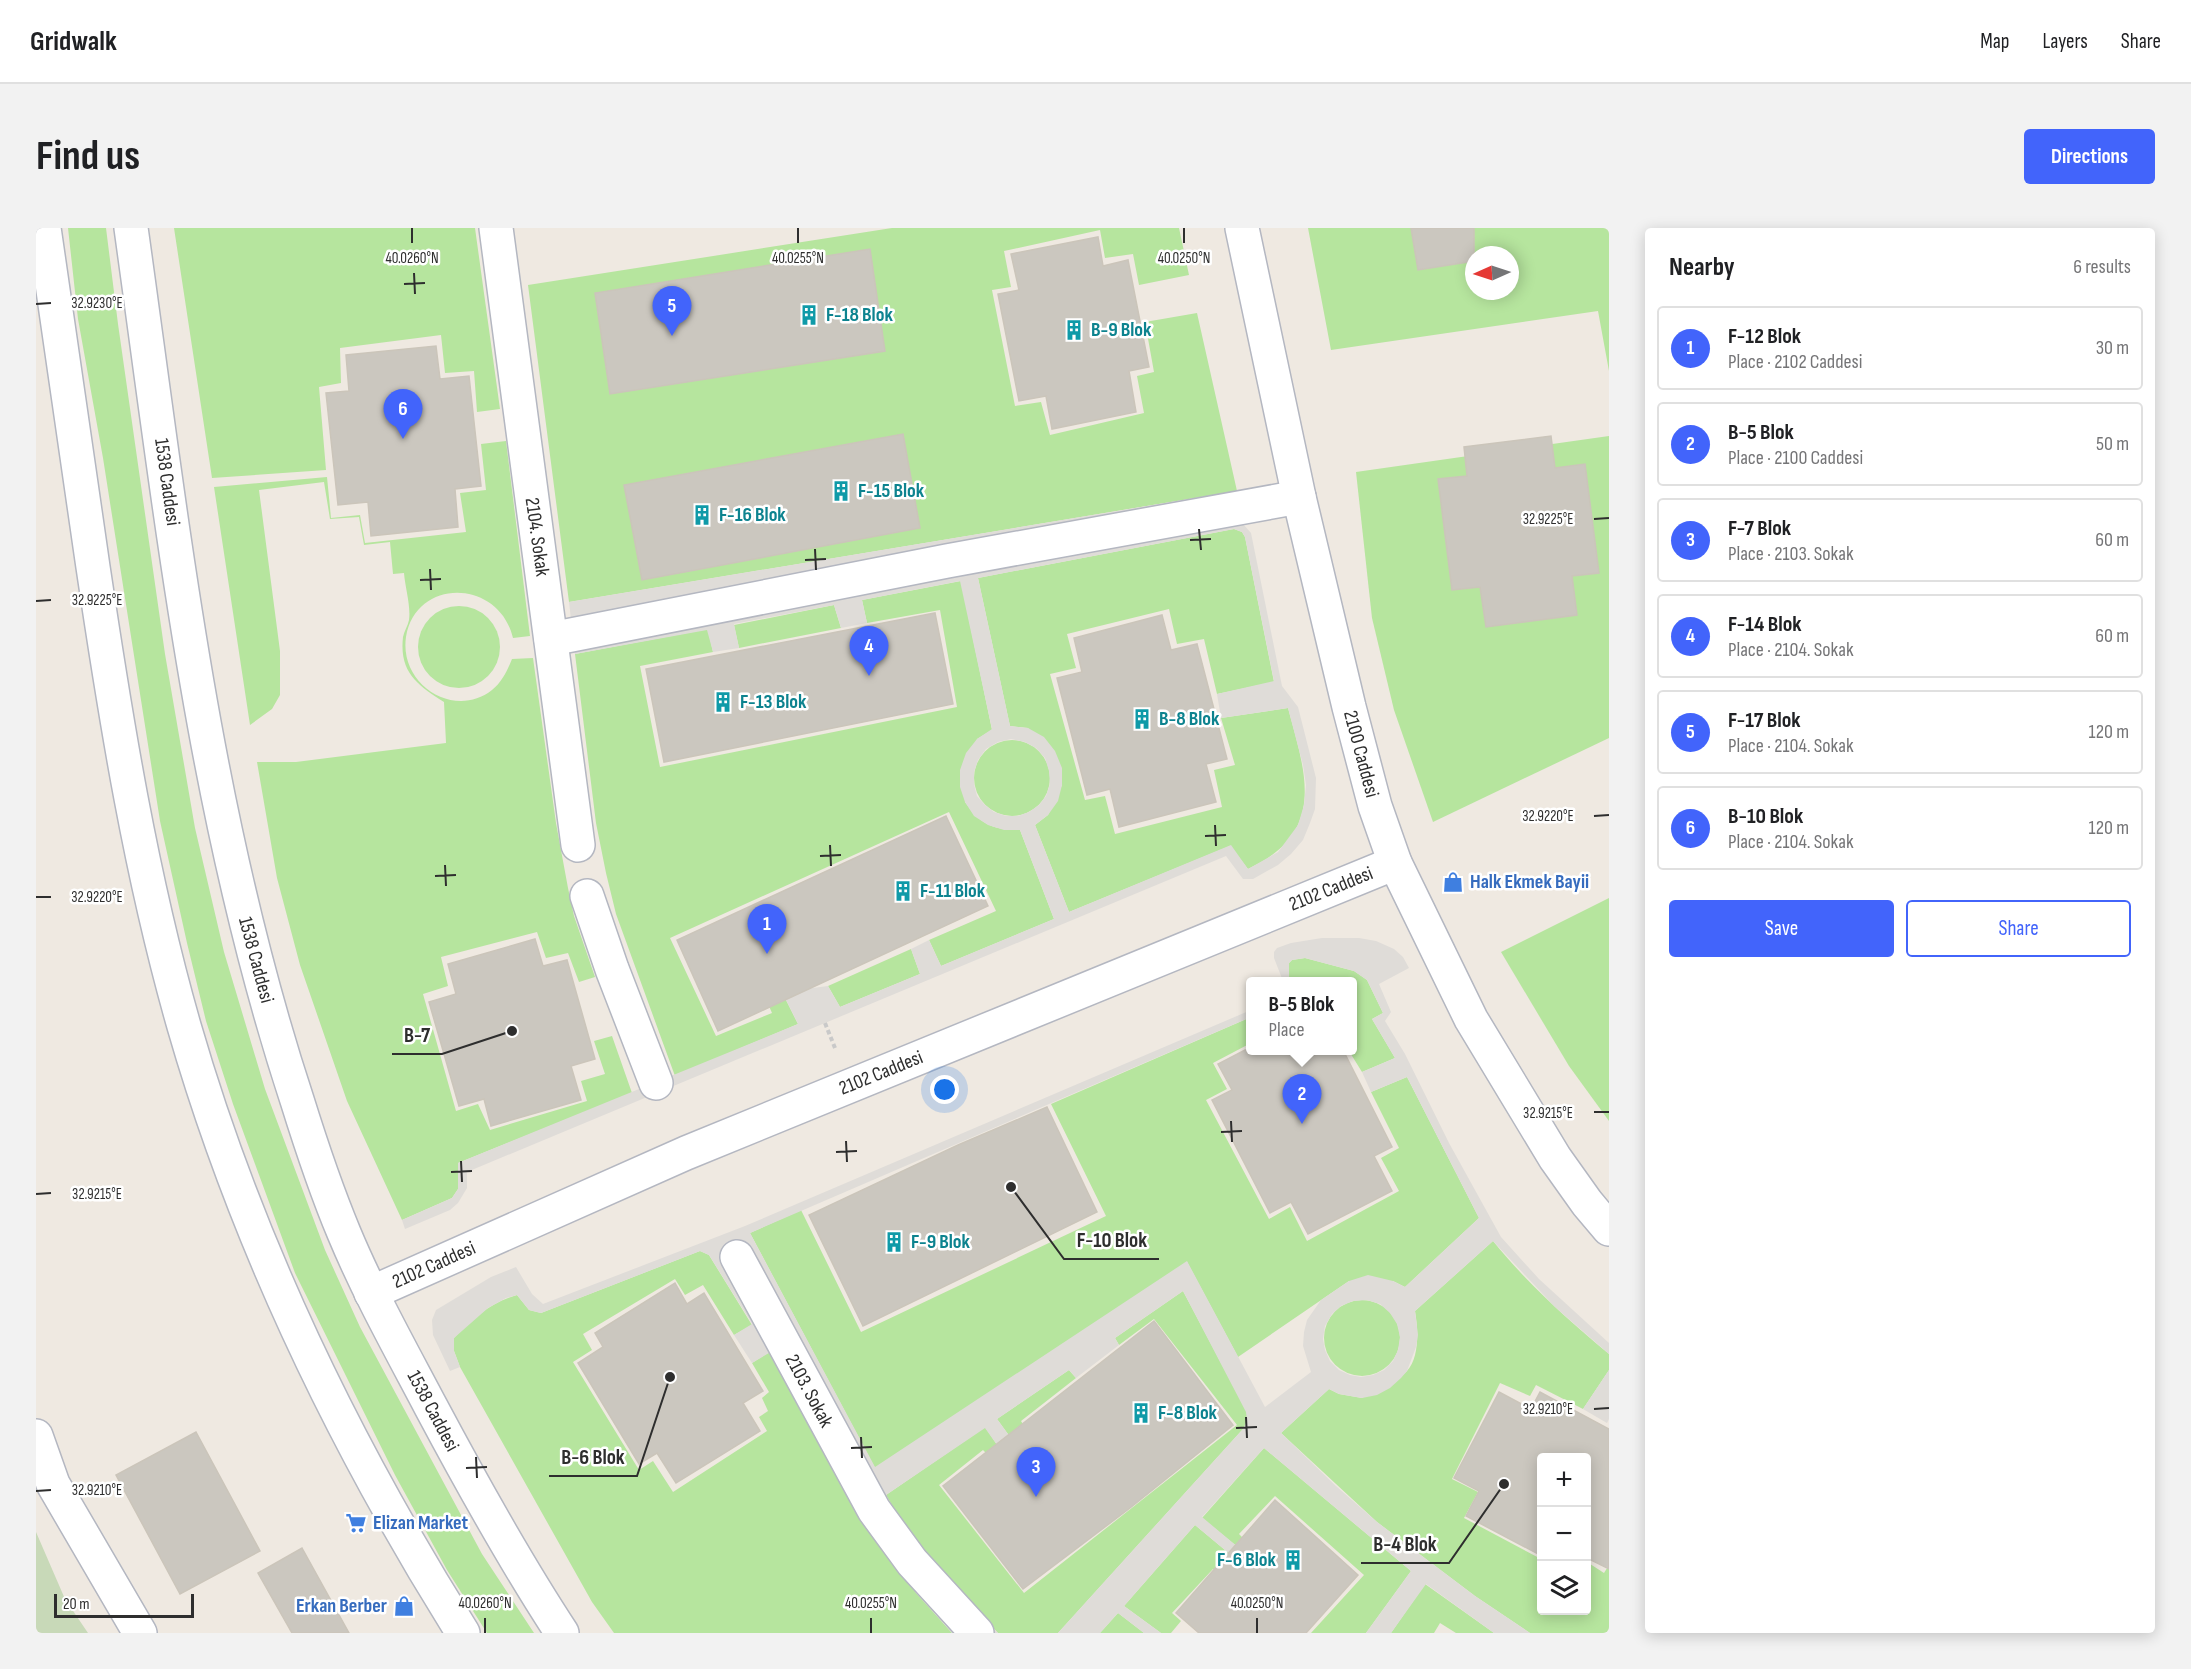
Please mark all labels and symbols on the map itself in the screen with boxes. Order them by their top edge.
north arrow [1465,246,1519,300]
text: 40.0260°N [385,249,439,268]
text: 40.0255°N [772,249,824,268]
text: 40.0250°N [1158,249,1210,268]
pin: 5 [652,286,692,336]
text: 32.9230°E [71,294,123,313]
building icon: F-18 Blok [797,303,821,327]
place label: F-18 Blok [826,303,893,327]
building icon: B-9 Blok [1062,318,1086,342]
place label: B-9 Blok [1091,318,1152,342]
pin: 6 [384,390,422,439]
street label: 1538 Caddesi [149,437,185,527]
building icon: F-15 Blok [829,479,853,503]
place label: F-15 Blok [858,479,925,503]
street label: 2104. Sokak [520,496,554,578]
building icon: F-16 Blok [690,503,714,527]
place label: F-16 Blok [719,503,786,527]
text: 32.9225°E [1523,510,1573,529]
text: 32.9225°E [72,591,122,610]
pin: 4 [850,626,888,676]
building icon: F-13 Blok [711,690,735,714]
place label: F-13 Blok [740,690,807,714]
building icon: B-8 Blok [1130,707,1154,731]
place label: B-8 Blok [1159,707,1220,731]
street label: 2100 Caddesi [1338,708,1384,800]
text: 32.9220°E [1522,807,1574,826]
street label: 2102 Caddesi [1286,861,1376,917]
shop icon: Halk Ekmek Bayii [1441,870,1465,894]
place label: Halk Ekmek Bayii [1470,870,1589,894]
building icon: F-11 Blok [891,879,915,903]
place label: F-11 Blok [920,879,986,903]
text: 32.9220°E [71,888,123,907]
pin: 1 [748,904,786,954]
street label: 1538 Caddesi [233,914,279,1006]
callout: B-7 [392,1015,442,1054]
text: B-7 [404,1023,431,1048]
street label: 2102 Caddesi [836,1045,926,1101]
pin: 2 [1282,1074,1322,1124]
your location [930,1075,959,1104]
text: 32.9215°E [1523,1104,1573,1123]
text: 32.9215°E [72,1185,122,1204]
callout: F-10 Blok [1064,1220,1159,1259]
text: F-10 Blok [1077,1228,1147,1253]
building icon: F-9 Blok [882,1230,906,1254]
place label: F-9 Blok [911,1230,971,1254]
street label: 2102 Caddesi [389,1236,479,1294]
street label: 2103. Sokak [780,1350,838,1432]
street label: 1538 Caddesi [402,1367,464,1455]
text: 32.9210°E [1523,1400,1573,1419]
building icon: F-8 Blok [1129,1401,1153,1425]
place label: F-8 Blok [1158,1401,1218,1425]
callout: B-6 Blok [549,1437,637,1476]
text: B-6 Blok [561,1445,625,1470]
pin: 3 [1016,1448,1056,1497]
text: 32.9210°E [72,1481,122,1500]
supermarket icon: Elizan Market [344,1511,368,1535]
place label: Elizan Market [373,1511,469,1535]
callout: B-4 Blok [1361,1524,1449,1563]
text: B-4 Blok [1373,1532,1437,1557]
place label: F-6 Blok [1217,1548,1277,1572]
building icon: F-6 Blok [1281,1548,1305,1572]
scale bar [54,1591,194,1618]
place label: Erkan Berber [296,1594,387,1618]
shop icon: Erkan Berber [392,1594,416,1618]
text: 40.0260°N [458,1594,512,1613]
text: 40.0255°N [845,1594,897,1613]
text: 40.0250°N [1231,1594,1283,1613]

